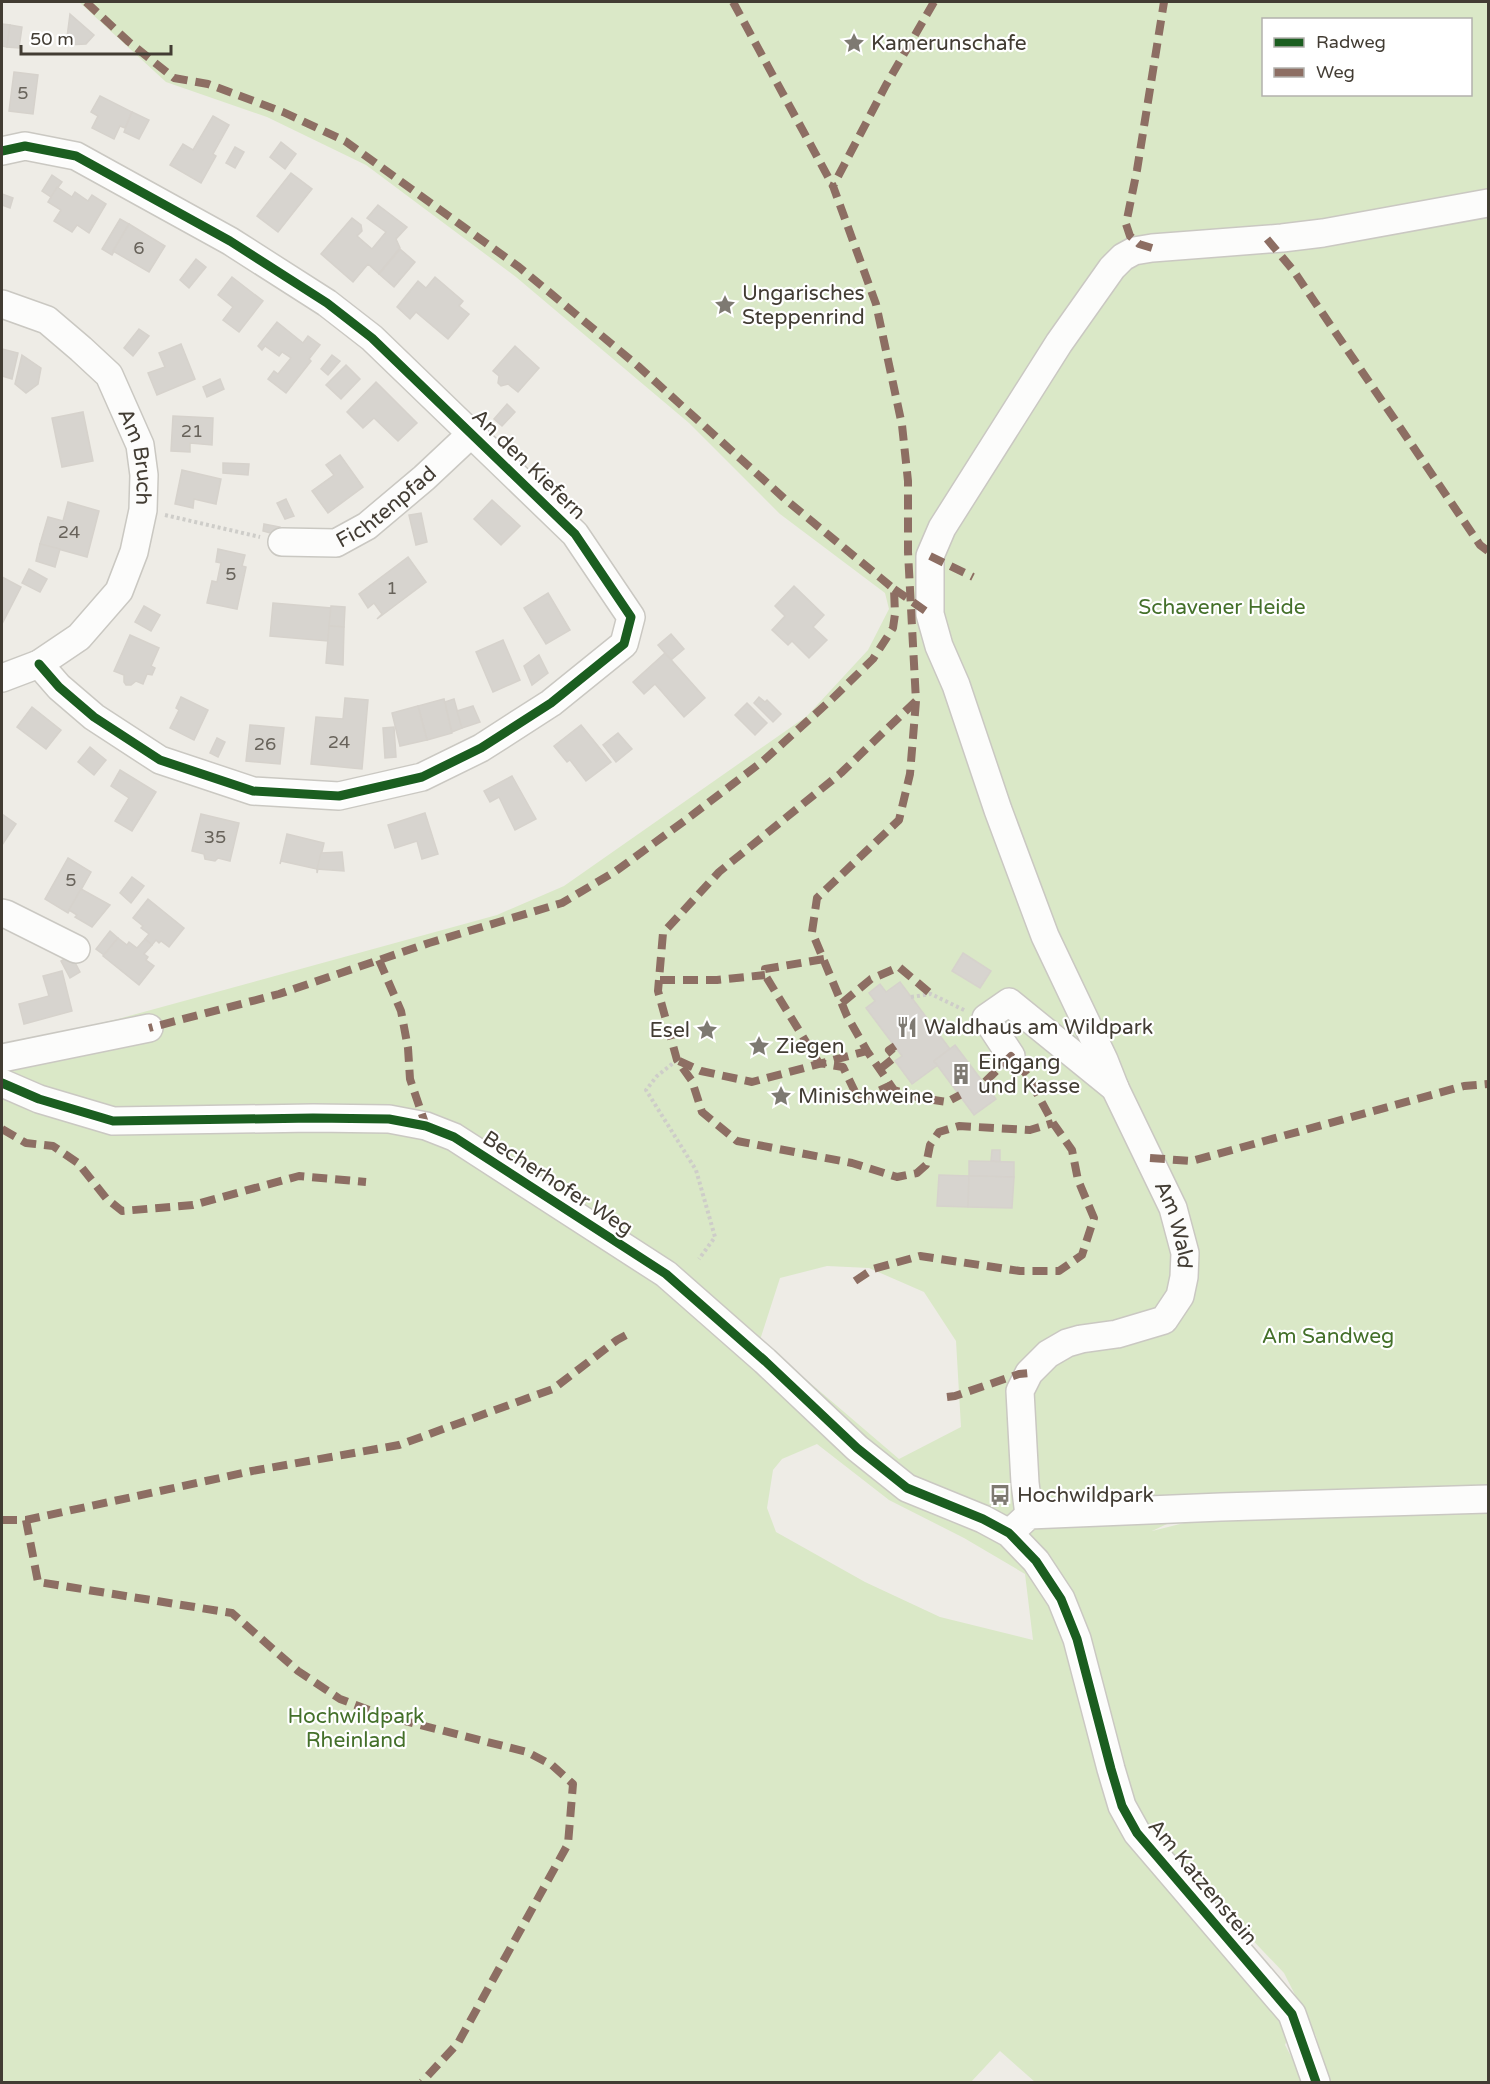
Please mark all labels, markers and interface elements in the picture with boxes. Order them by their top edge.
scale bar [21,18,171,56]
legend [1262,18,1472,96]
text: 50 m [30,28,74,50]
place icon: Kamerunschafe [842,31,866,55]
place label: Kamerunschafe [871,31,1027,56]
text: Radweg [1316,31,1386,53]
text: Weg [1316,61,1355,83]
house number: 5 [17,82,29,104]
house number: 6 [133,237,145,259]
place label: Ungarisches Steppenrind [742,281,865,330]
place icon: Ungarisches Steppenrind [713,293,737,317]
street label: Am Bruch [112,404,157,506]
street label: An den Kiefern [467,404,591,525]
house number: 21 [181,420,203,442]
street label: Fichtenpfad [332,461,442,553]
house number: 24 [58,521,80,543]
house number: 5 [225,563,237,585]
house number: 1 [386,577,398,599]
park label: Schavener Heide [1138,595,1306,620]
house number: 24 [328,731,350,753]
house number: 26 [254,733,276,755]
house number: 35 [204,826,226,848]
house number: 5 [65,869,77,891]
restaurant icon: Waldhaus am Wildpark [895,1015,919,1039]
place label: Waldhaus am Wildpark [924,1015,1153,1040]
place label: Esel [650,1018,690,1043]
place icon: Esel [695,1018,719,1042]
place icon: Ziegen [747,1034,771,1058]
place label: Ziegen [776,1034,844,1059]
place label: Eingang und Kasse [978,1050,1080,1099]
building icon: Eingang und Kasse [949,1062,973,1086]
place icon: Minischweine [769,1084,793,1108]
place label: Minischweine [798,1084,934,1109]
street label: Becherhofer Weg [478,1126,637,1241]
street label: Am Wald [1149,1177,1197,1269]
park label: Am Sandweg [1262,1324,1394,1349]
bus stop icon: Hochwildpark [988,1483,1012,1507]
place label: Hochwildpark [1017,1483,1154,1508]
park label: Hochwildpark Rheinland [287,1704,425,1753]
street label: Am Katzenstein [1143,1814,1263,1950]

